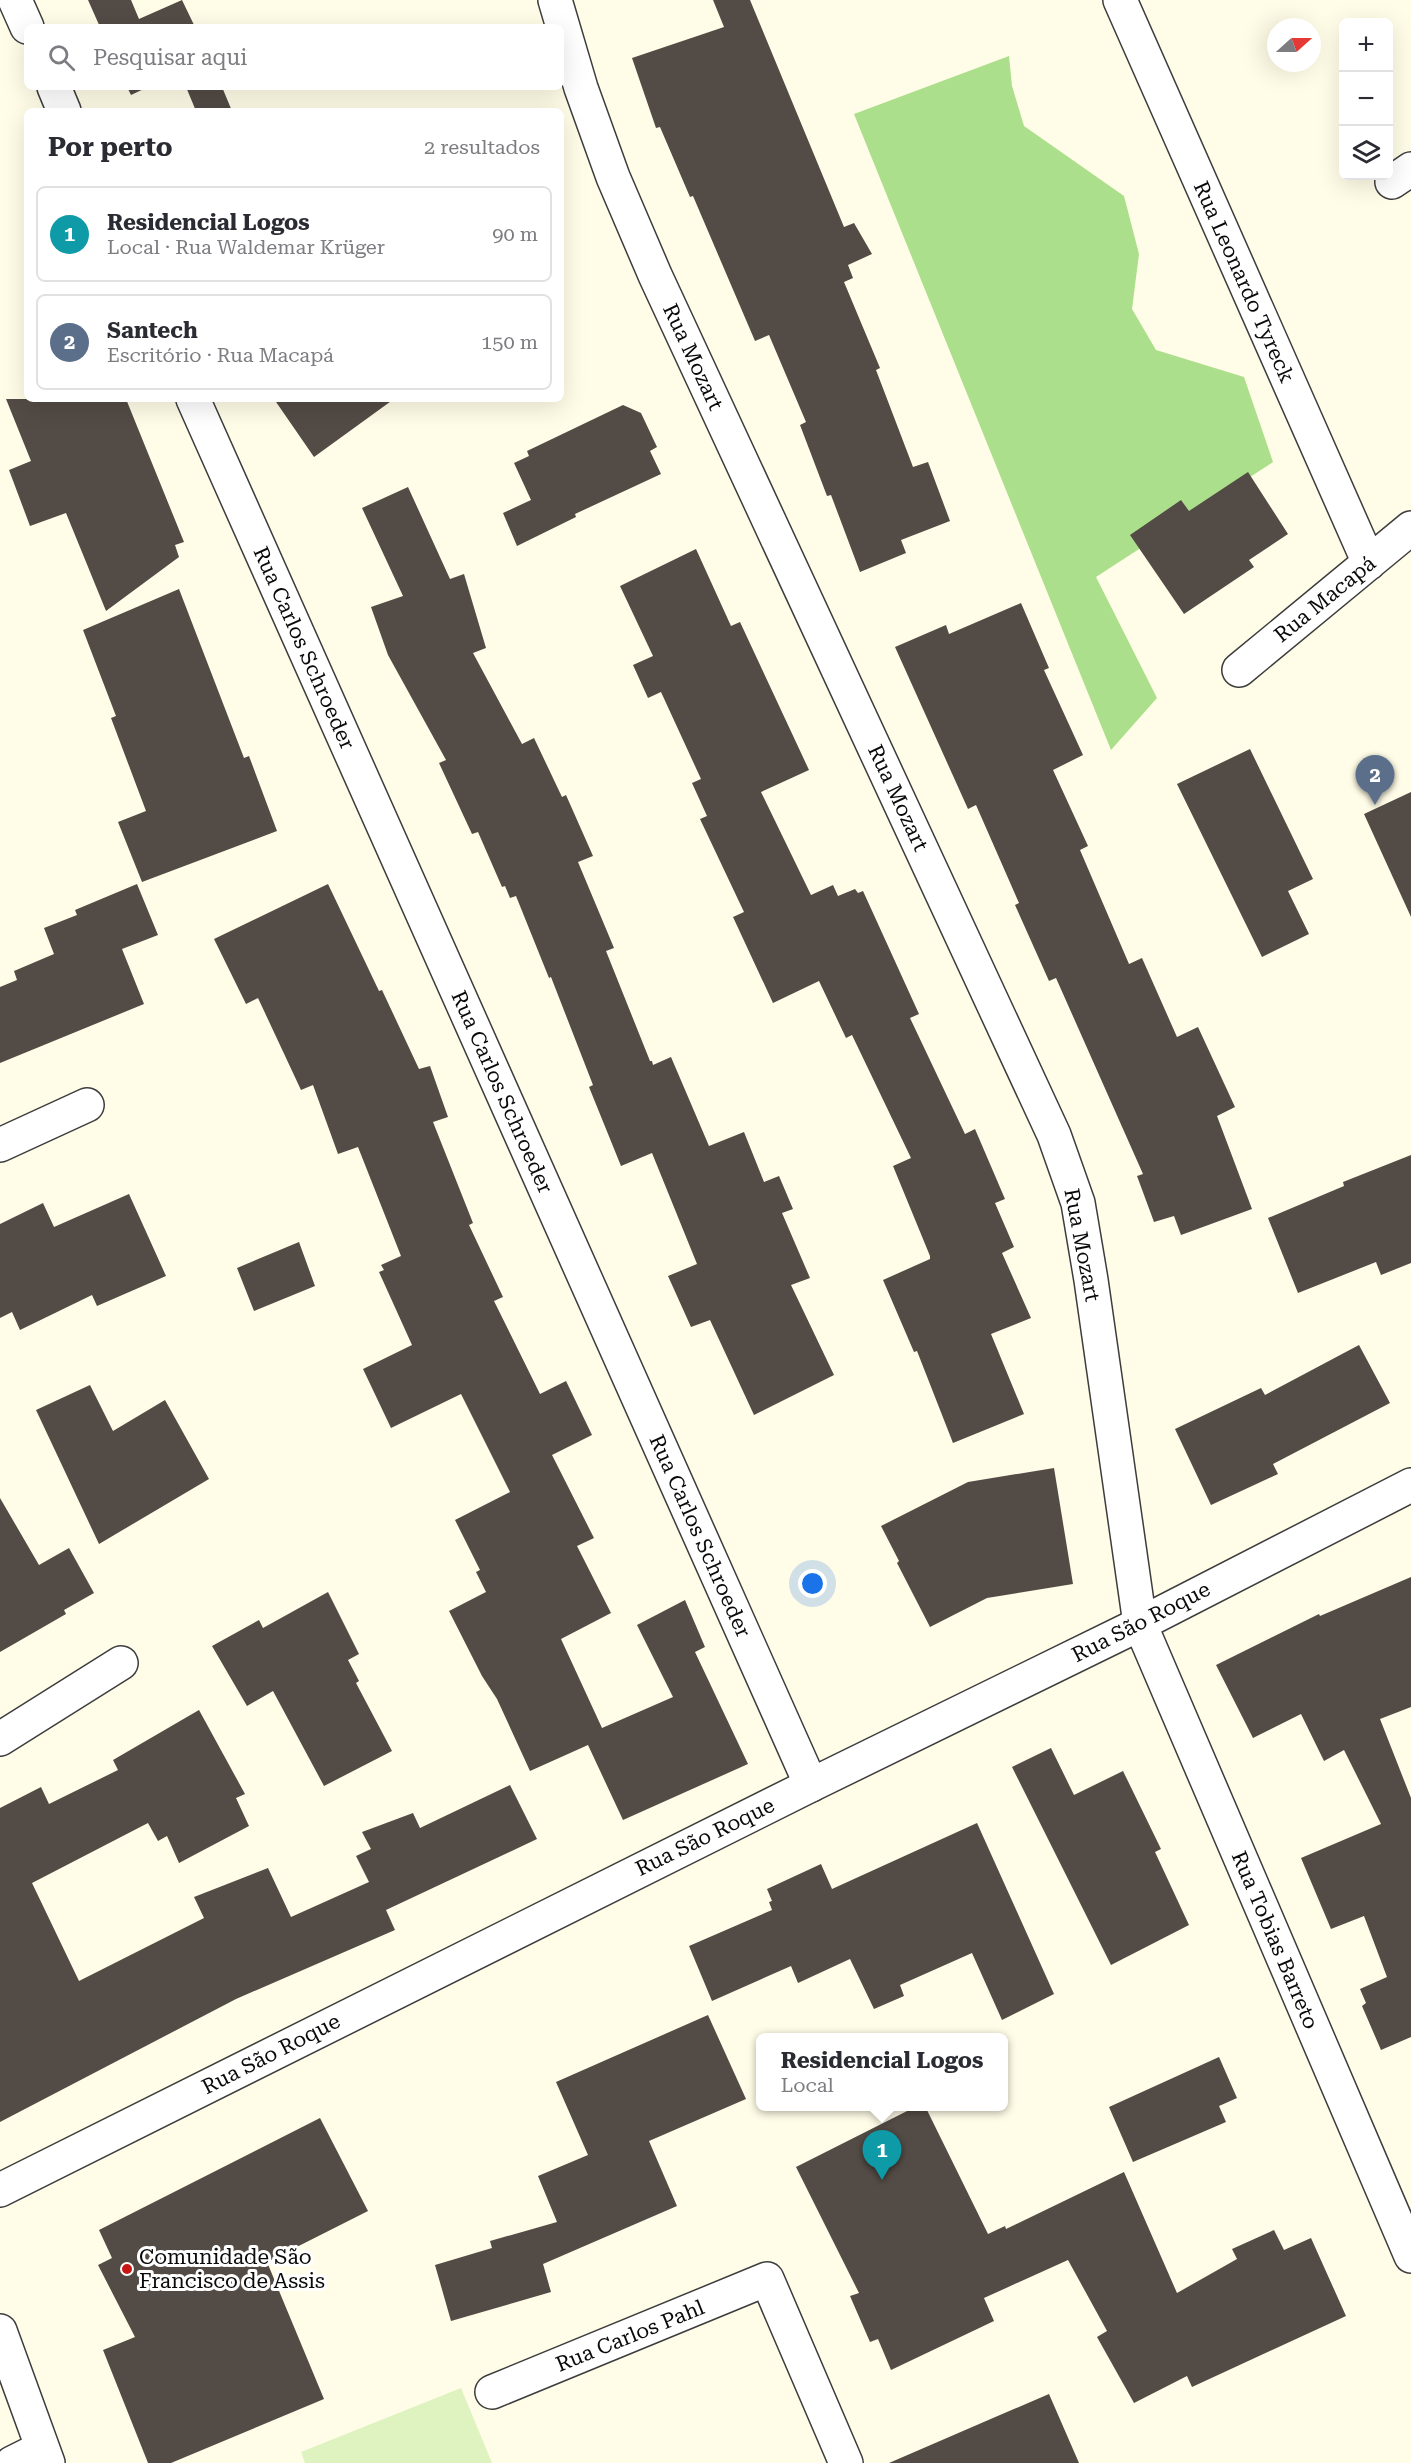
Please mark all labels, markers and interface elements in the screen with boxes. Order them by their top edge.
north arrow [1267,18,1321,72]
map controls [1339,18,1393,180]
button: + [1339,18,1393,72]
search box [24,24,564,90]
icon: search [45,41,78,74]
text: Pesquisar aqui [93,45,247,70]
button: − [1339,72,1393,126]
button: layers [1339,126,1393,180]
text: Por perto [48,132,173,162]
text: 2 resultados [424,135,540,159]
street label: Rua Leonardo Tyreck [1189,177,1299,387]
text: Residencial Logos [107,210,310,235]
text: 1 [64,222,75,246]
text: 90 m [492,222,538,246]
text: Local · Rua Waldemar Krüger [107,235,385,259]
street label: Rua Mozart [658,300,728,414]
text: Santech [107,318,198,343]
text: 2 [64,330,75,354]
text: 150 m [481,330,538,354]
text: Escritório · Rua Macapá [107,343,334,367]
street label: Rua Carlos Schroeder [248,543,360,753]
street label: Rua Macapá [1270,551,1381,647]
street label: Rua Mozart [863,741,933,855]
pin: 2 [1356,756,1394,805]
street label: Rua Carlos Schroeder [446,987,558,1197]
street label: Rua Mozart [1059,1186,1105,1304]
street label: Rua Carlos Schroeder [644,1431,756,1641]
your location [798,1569,827,1598]
street label: Rua São Roque [1068,1577,1214,1667]
street label: Rua São Roque [632,1793,778,1881]
street label: Rua Tobias Barreto [1227,1847,1323,2033]
street label: Rua São Roque [198,2009,344,2099]
popup [756,2033,1008,2111]
text: Residencial Logos [781,2048,983,2073]
text: Local [781,2073,834,2097]
pin: 1 [862,2130,902,2180]
place label: Comunidade São Francisco de Assis [139,2245,325,2293]
marker: Comunidade São Francisco de Assis [120,2262,134,2276]
street label: Rua Carlos Pahl [552,2295,708,2377]

